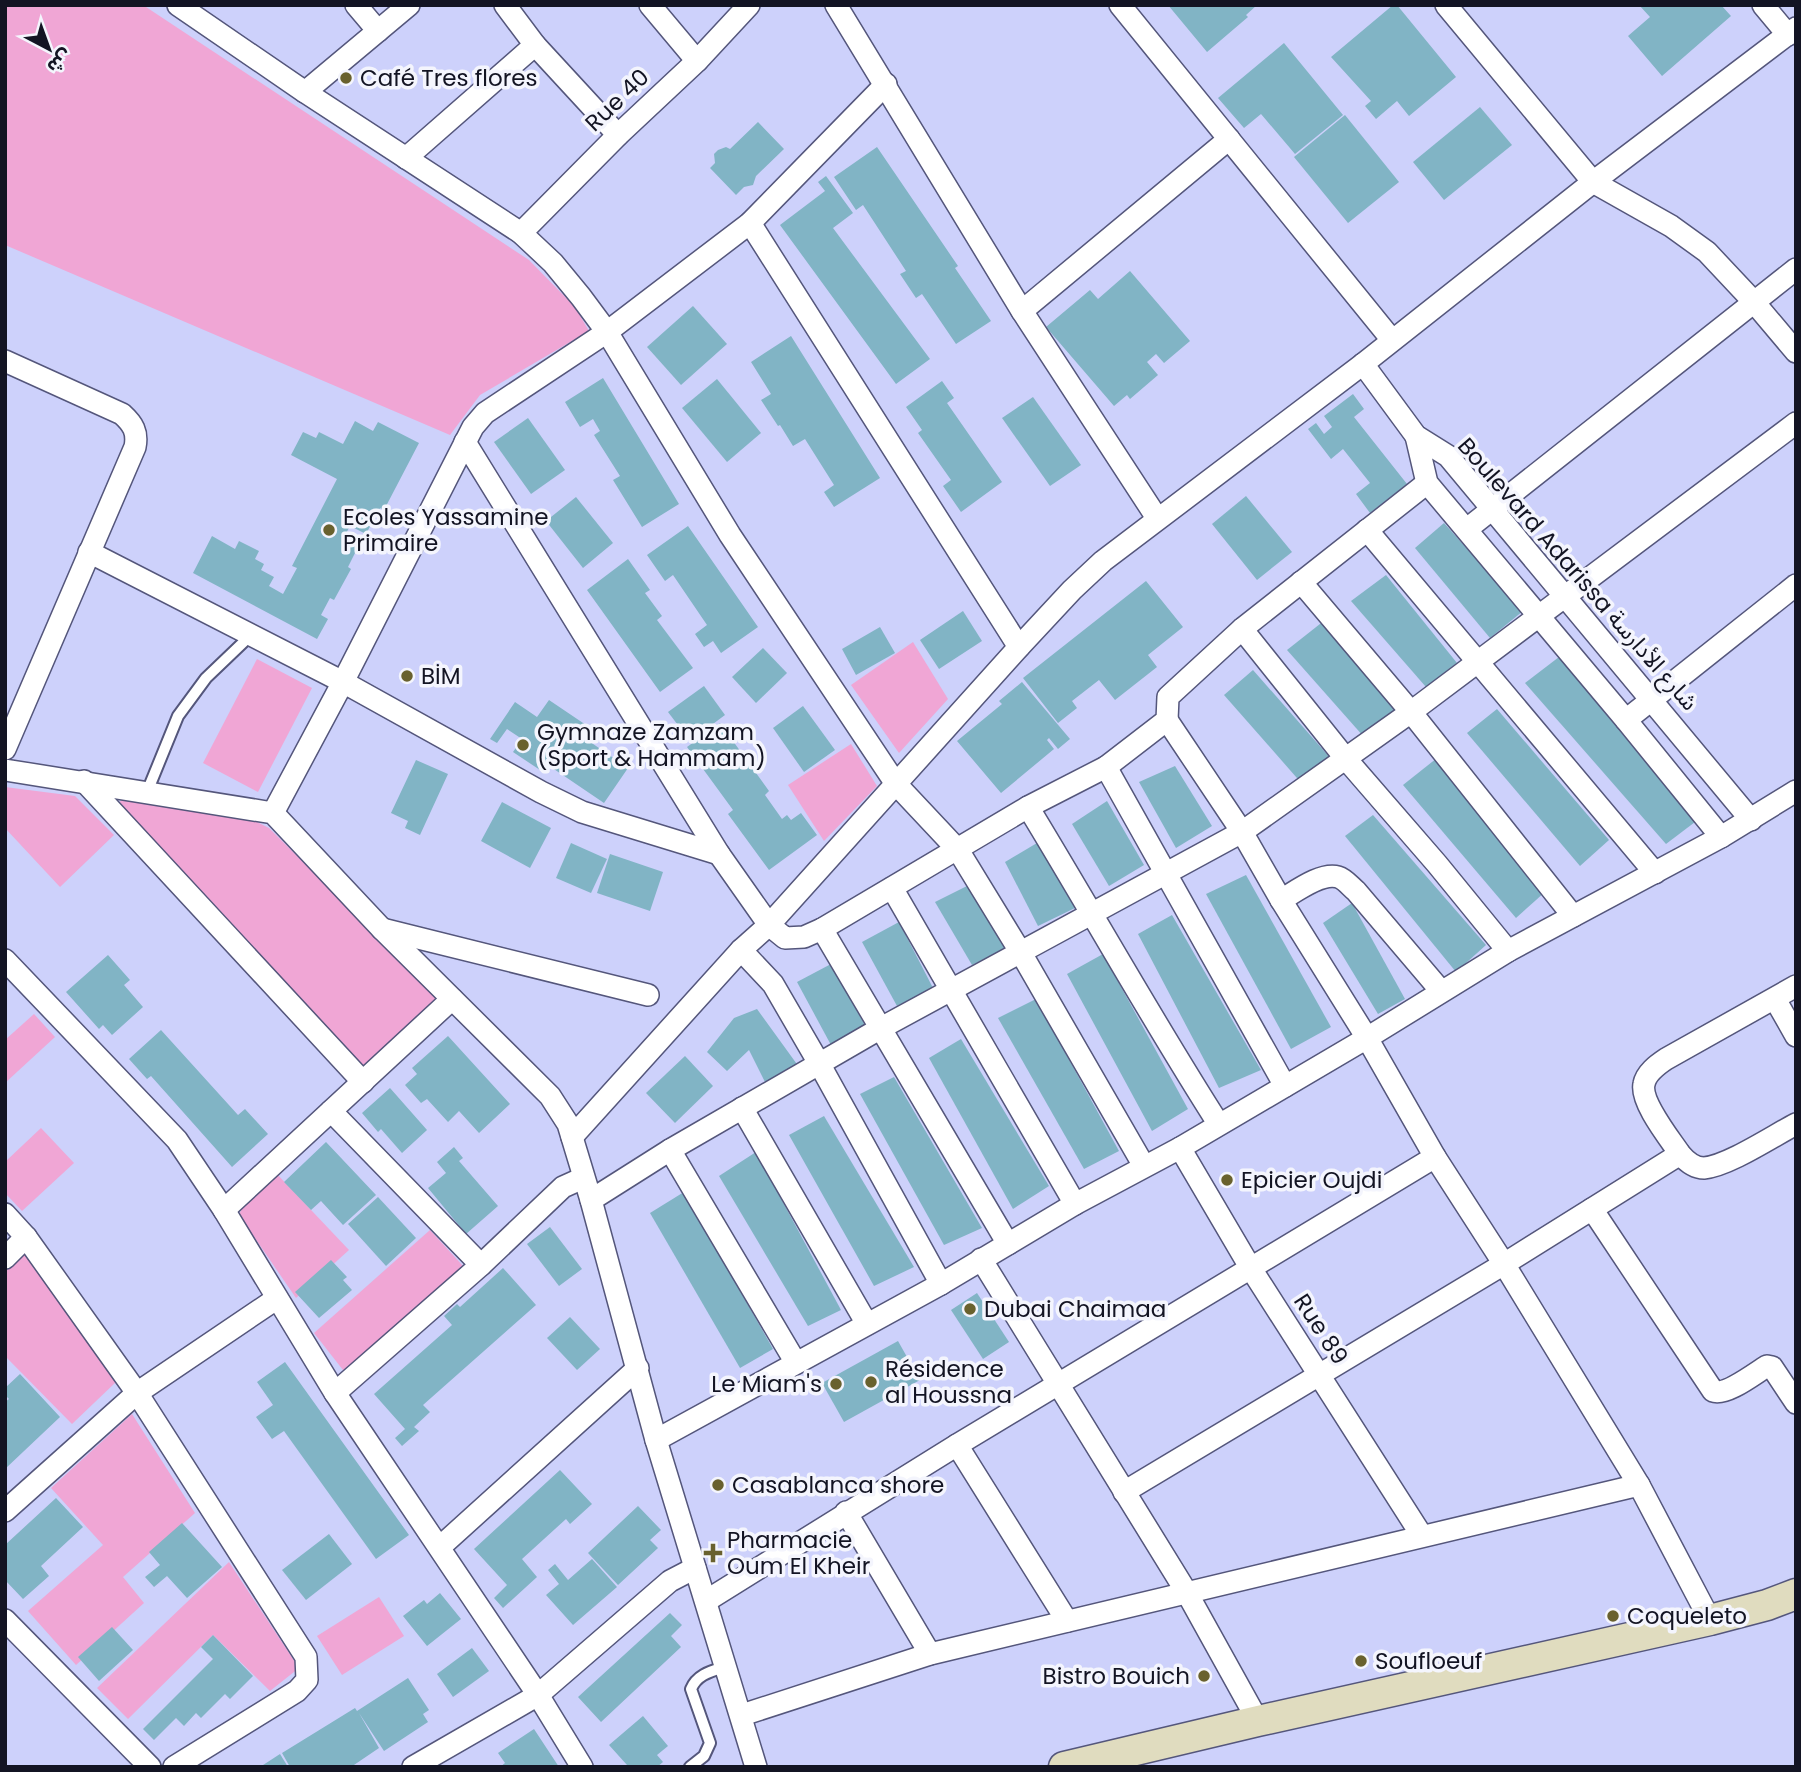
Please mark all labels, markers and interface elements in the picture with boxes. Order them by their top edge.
north arrow [14,14,84,84]
text: ش [41,43,79,80]
street label: Rue 40 [578,61,656,139]
place label: Café Tres flores [360,62,538,94]
marker: Café Tres flores [338,70,354,86]
street label: Boulevard Adarissa شارع الأدارسة [1450,431,1706,718]
place label: Ecoles Yassamine Primaire [343,501,548,559]
marker: Ecoles Yassamine Primaire [321,522,337,538]
place label: BİM [421,660,461,692]
marker: BİM [399,668,415,684]
place label: Gymnaze Zamzam (Sport & Hammam) [537,716,766,774]
marker: Gymnaze Zamzam (Sport & Hammam) [515,737,531,753]
place label: Epicier Oujdi [1241,1164,1382,1196]
marker: Epicier Oujdi [1219,1172,1235,1188]
street label: Rue 89 [1286,1288,1356,1370]
place label: Dubai Chaimaa [984,1293,1166,1325]
marker: Dubai Chaimaa [962,1301,978,1317]
place label: Résidence al Houssna [885,1353,1012,1411]
place label: Le Miam's [711,1368,822,1400]
marker: Résidence al Houssna [863,1374,879,1390]
marker: Le Miam's [828,1376,844,1392]
place label: Casablanca shore [732,1469,944,1501]
marker: Casablanca shore [710,1477,726,1493]
place label: Pharmacie Oum El Kheir [727,1524,870,1582]
marker: Pharmacie Oum El Kheir [705,1545,721,1561]
place label: Coqueleto [1627,1600,1747,1632]
marker: Coqueleto [1605,1608,1621,1624]
place label: Soufloeuf [1375,1645,1482,1677]
marker: Soufloeuf [1353,1653,1369,1669]
place label: Bistro Bouich [1043,1660,1190,1692]
marker: Bistro Bouich [1196,1668,1212,1684]

